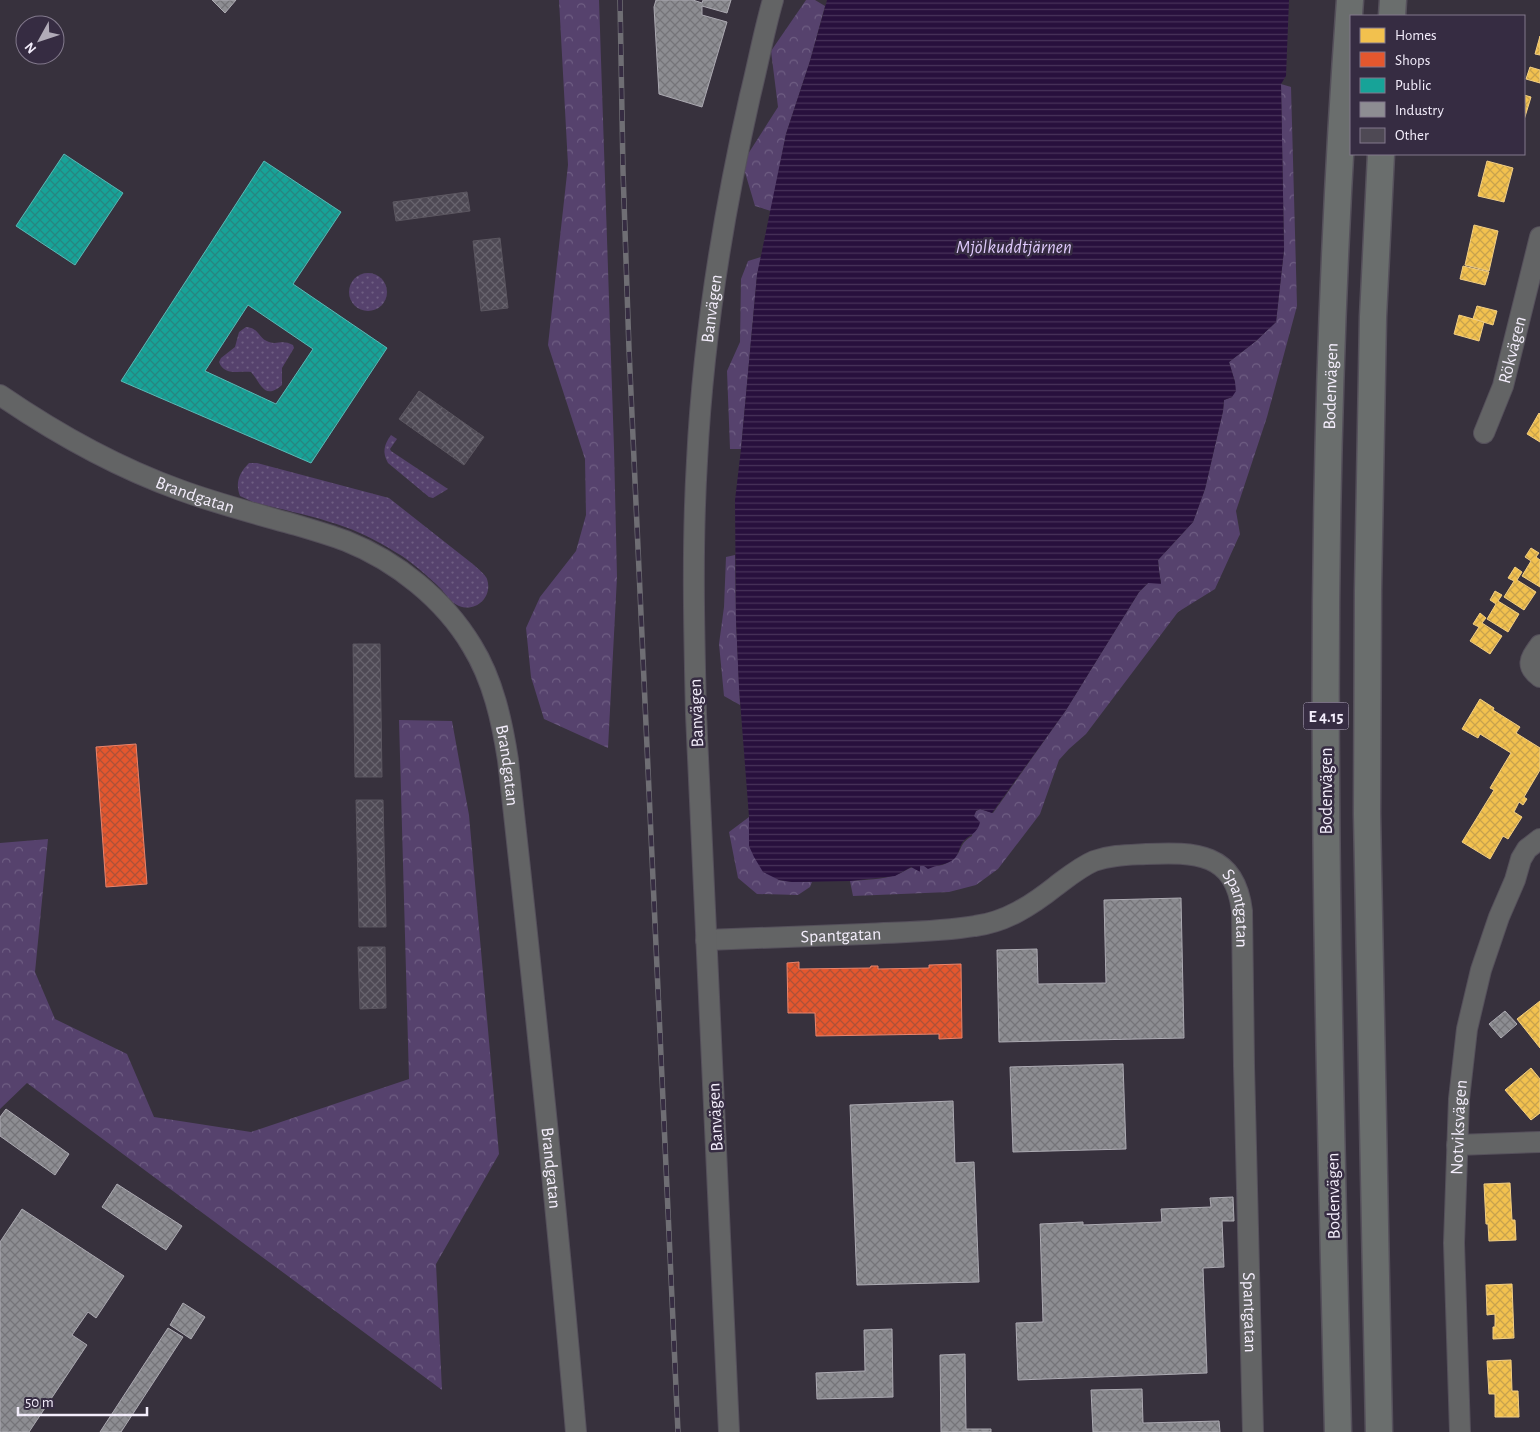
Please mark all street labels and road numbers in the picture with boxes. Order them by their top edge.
street label: Banvägen [699,273,726,344]
street label: Rökvägen [1496,315,1530,385]
street label: Bodenvägen [1321,342,1342,430]
street label: Brandgatan [153,474,236,517]
street label: Banvägen [687,678,707,748]
road number: E 4.15 [1304,702,1348,729]
street label: Brandgatan [492,723,521,807]
street label: Bodenvägen [1318,748,1336,834]
street label: Spantgatan [1218,866,1250,948]
street label: Spantgatan [800,925,882,946]
street label: Notviksvägen [1448,1079,1471,1175]
street label: Banvägen [705,1082,727,1152]
street label: Brandgatan [537,1126,564,1210]
street label: Bodenvägen [1324,1152,1344,1240]
street label: Spantgatan [1239,1272,1259,1353]

